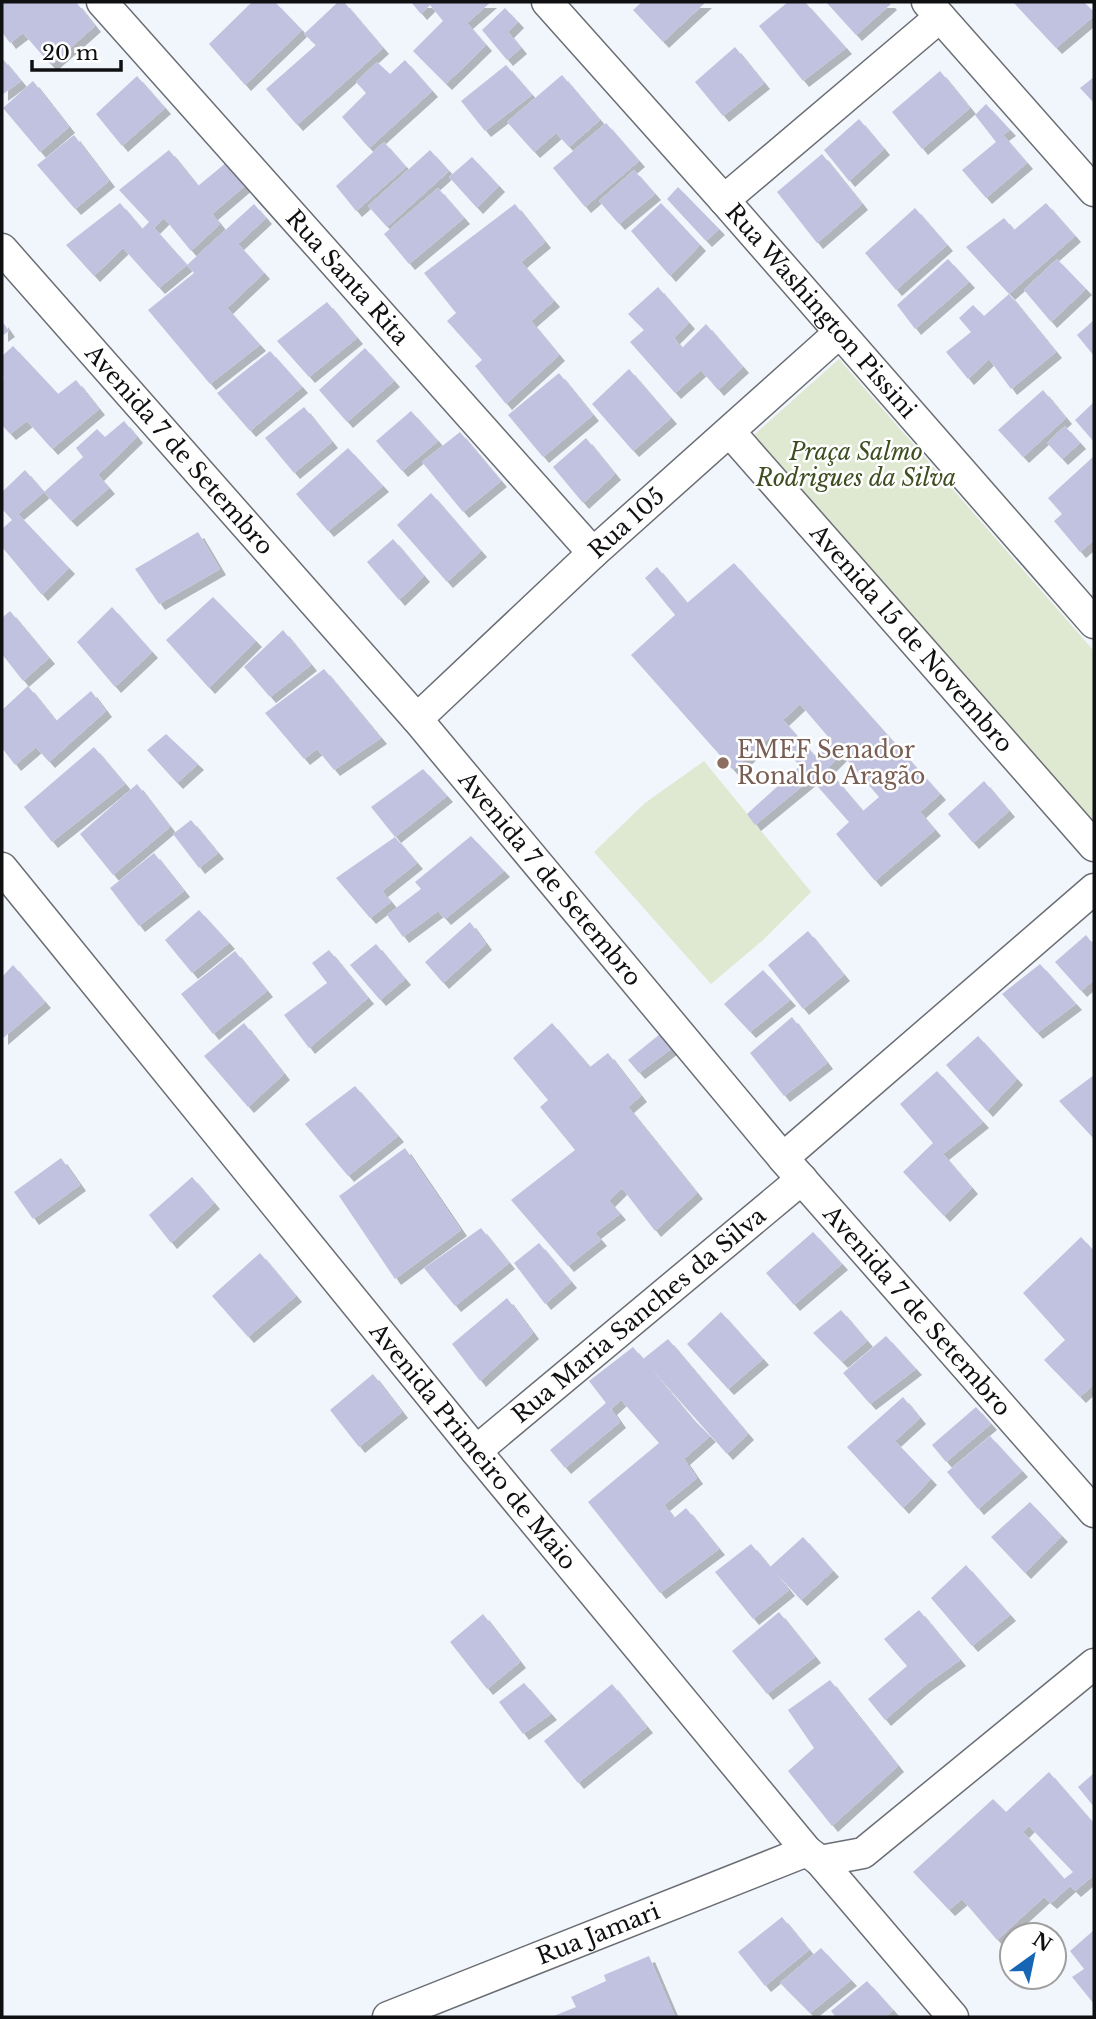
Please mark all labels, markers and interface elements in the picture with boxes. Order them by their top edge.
scale bar [32,28,121,72]
text: 20 m [42,40,99,66]
street label: Rua Washington Pissini [720,198,922,424]
street label: Rua Santa Rita [280,204,415,351]
street label: Avenida 7 de Setembro [79,339,279,561]
park label: Praça Salmo Rodrigues da Silva [755,438,956,492]
street label: Rua 105 [583,482,670,564]
street label: Avenida 15 de Novembro [803,518,1019,758]
place label: EMEF Senador Ronaldo Aragão [737,736,925,790]
marker: EMEF Senador Ronaldo Aragão [715,755,731,771]
street label: Avenida 7 de Setembro [452,765,648,992]
street label: Avenida 7 de Setembro [817,1199,1017,1422]
street label: Rua Maria Sanches da Silva [506,1201,771,1429]
street label: Avenida Primeiro de Maio [363,1317,582,1575]
street label: Rua Jamari [533,1897,664,1971]
north arrow [998,1921,1068,1991]
text: N [1028,1928,1056,1957]

